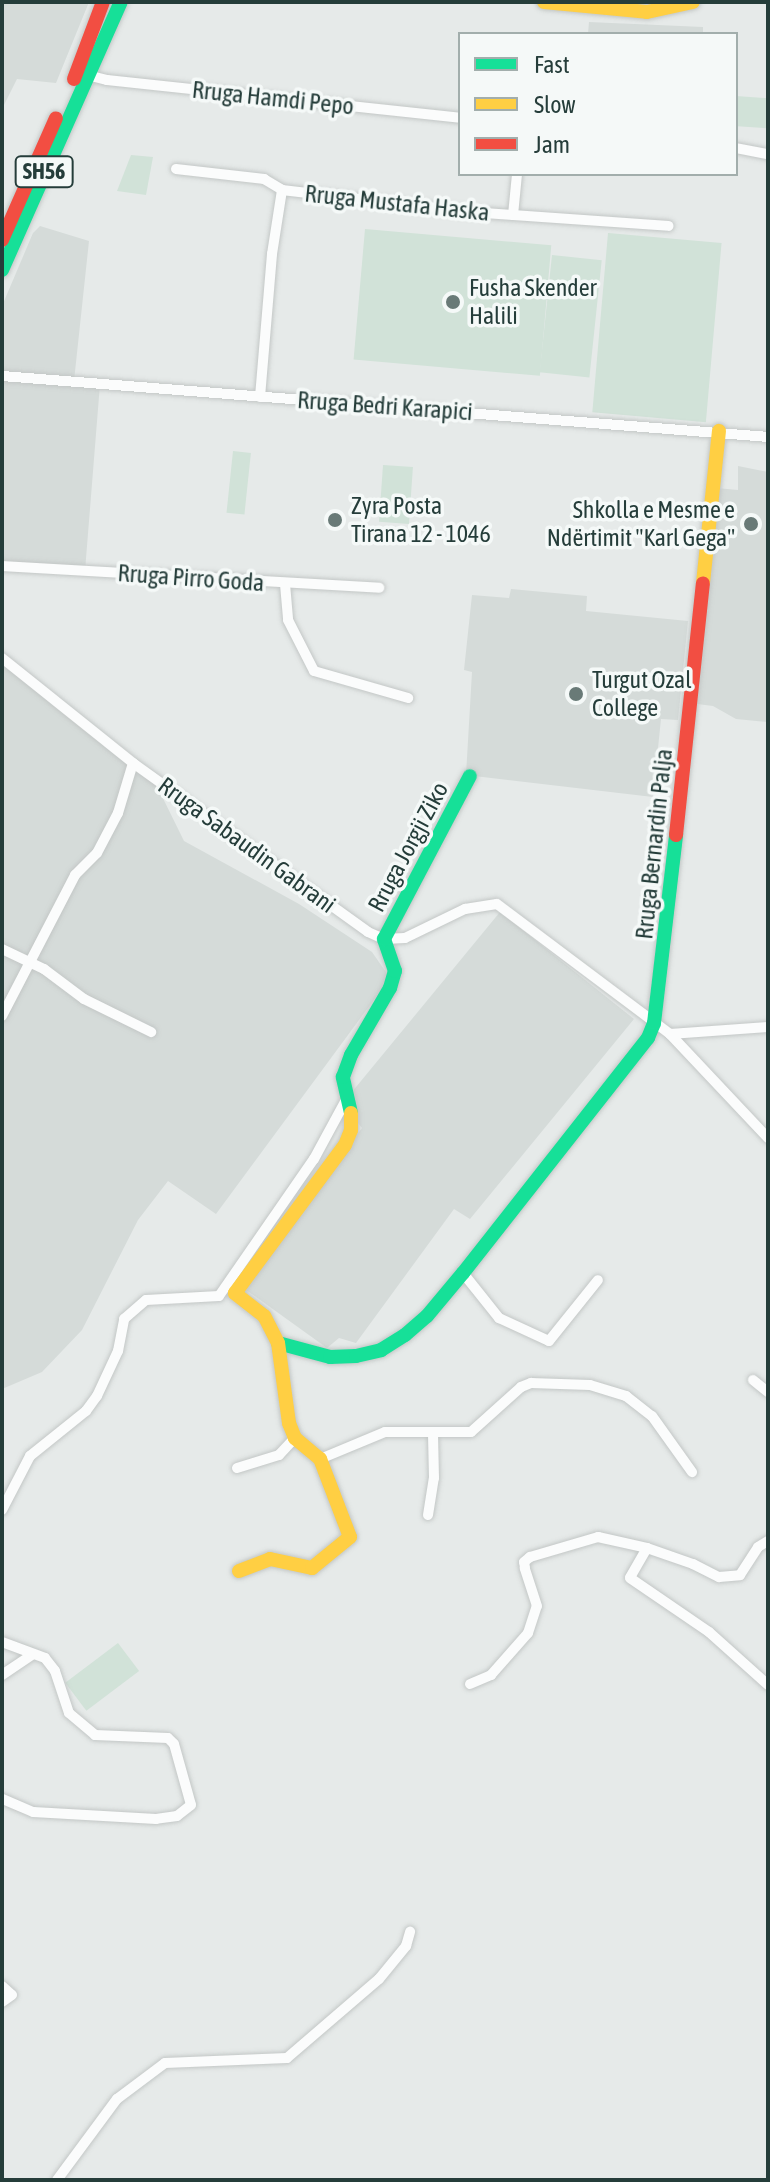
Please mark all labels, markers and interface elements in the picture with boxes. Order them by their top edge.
legend [458,32,738,176]
text: Fast [534,51,570,78]
street label: Rruga Hamdi Pepo [191,75,355,121]
text: Slow [534,91,576,118]
text: Jam [534,131,570,158]
road number: SH56 [14,154,74,190]
street label: Rruga Mustafa Haska [303,179,491,227]
place label: Fusha Skender Halili [469,274,597,330]
marker: Fusha Skender Halili [444,293,462,311]
street label: Rruga Bedri Karapici [296,386,474,426]
place label: Zyra Posta Tirana 12 - 1046 [351,492,491,548]
place label: Shkolla e Mesme e Ndërtimit "Karl Gega" [547,496,735,552]
marker: Zyra Posta Tirana 12 - 1046 [326,511,344,529]
marker: Shkolla e Mesme e Ndërtimit "Karl Gega" [742,515,760,533]
street label: Rruga Pirro Goda [117,559,265,597]
place label: Turgut Ozal College [592,666,692,722]
marker: Turgut Ozal College [567,685,585,703]
street label: Rruga Bernardin Palja [630,747,678,941]
street label: Rruga Sabaudin Gabrani [153,771,341,919]
street label: Rruga Jorgji Ziko [362,777,454,917]

